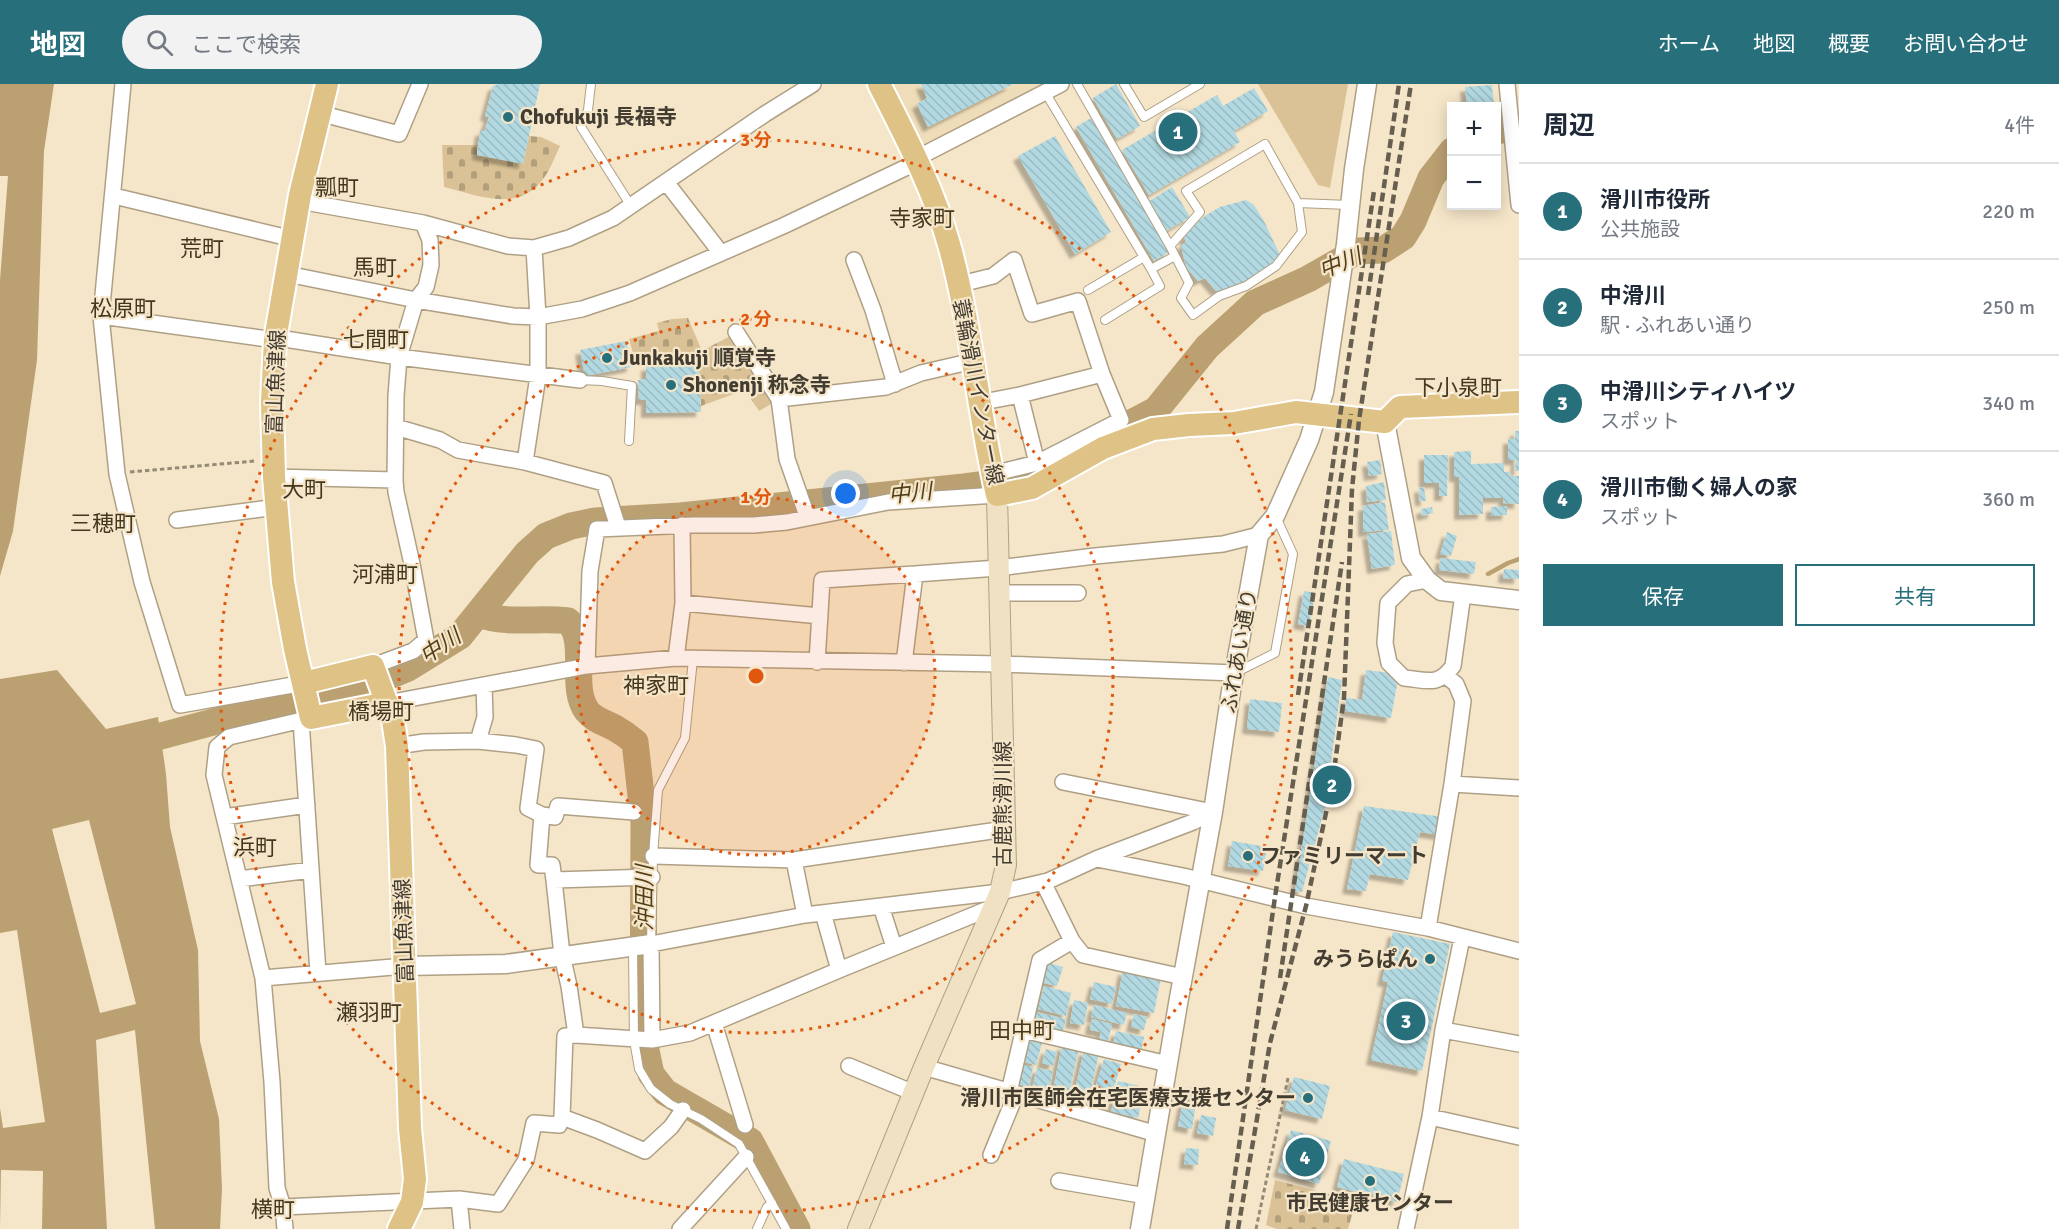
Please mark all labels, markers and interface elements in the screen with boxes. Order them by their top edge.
search box [122,15,542,69]
icon: search [143,26,176,59]
text: 地図 [30,28,86,62]
text: ここで検索 [191,31,301,58]
text: ホーム [1658,31,1720,57]
text: 地図 [1753,31,1795,57]
text: 概要 [1828,31,1870,57]
text: お問い合わせ [1903,31,2029,57]
map controls [1447,102,1501,210]
button: + [1447,102,1501,156]
place label: Chofukuji 長福寺 [520,104,677,130]
marker: Chofukuji 長福寺 [501,110,515,124]
pin: 1 [1158,110,1198,154]
text: 周辺 [1543,110,1595,142]
text: 4件 [2004,113,2035,138]
text: 3 分 [740,129,772,151]
button: − [1447,156,1501,210]
district label: 瓢町 [315,174,359,201]
text: 滑川市役所 [1600,186,1710,213]
text: 1 [1557,199,1568,224]
text: 220 m [1982,199,2035,224]
district label: 寺家町 [889,205,955,232]
text: 公共施設 [1600,217,1680,242]
district label: 荒町 [180,235,224,262]
water label: 中川 [1315,241,1367,284]
district label: 馬町 [353,254,397,281]
text: 中滑川 [1600,282,1666,309]
district label: 松原町 [90,295,156,322]
text: 2 [1557,295,1568,320]
text: 250 m [1982,295,2035,320]
street label: 蓑輪滑川インター線 [947,297,1009,487]
text: 2 分 [740,308,772,330]
text: 駅 · ふれあい通り [1600,313,1755,338]
district label: 七間町 [343,326,409,353]
street label: 富山魚津線 [261,329,291,435]
place label: Junkakuji 順覚寺 [619,345,776,371]
marker: Junkakuji 順覚寺 [600,351,614,365]
place label: Shonenji 称念寺 [683,372,831,398]
district label: 下小泉町 [1414,374,1502,401]
marker: Shonenji 称念寺 [664,378,678,392]
text: 中滑川シティハイツ [1600,378,1796,405]
text: 3 [1557,391,1568,416]
text: 340 m [1982,391,2035,416]
text: スポット [1600,409,1680,434]
text: 滑川市働く婦人の家 [1600,474,1798,501]
district label: 大町 [282,476,326,503]
water label: 中川 [887,477,935,509]
your location [831,479,860,508]
text: 1 分 [740,486,772,508]
text: 4 [1557,487,1568,512]
text: 360 m [1982,487,2035,512]
text: スポット [1600,505,1680,530]
district label: 三穂町 [70,510,136,537]
district label: 河浦町 [352,561,418,588]
button: 保存 [1543,564,1783,626]
button: 共有 [1795,564,2035,626]
street label: ふれあい通り [1215,587,1263,715]
water label: 中川 [414,621,467,669]
centre of rings [746,666,766,686]
district label: 神家町 [623,672,689,699]
district label: 橋場町 [348,698,414,725]
street label: 古鹿熊滑川線 [990,741,1016,867]
pin: 2 [1312,762,1352,808]
district label: 浜町 [233,834,277,861]
place label: ファミリーマート [1260,843,1428,869]
marker: ファミリーマート [1241,849,1255,863]
water label: 沖田川 [631,863,658,931]
street label: 富山魚津線 [389,878,419,984]
place label: みうらぱん [1313,946,1418,972]
marker: みうらぱん [1423,952,1437,966]
pin: 3 [1386,998,1426,1044]
district label: 瀬羽町 [336,999,402,1026]
district label: 田中町 [989,1017,1055,1044]
place label: 滑川市医師会在宅医療支援センター [960,1085,1296,1111]
marker: 滑川市医師会在宅医療支援センター [1301,1091,1315,1105]
pin: 4 [1286,1134,1324,1180]
marker: 市民健康センター [1363,1174,1377,1188]
place label: 市民健康センター [1286,1190,1454,1216]
district label: 横町 [251,1196,295,1223]

